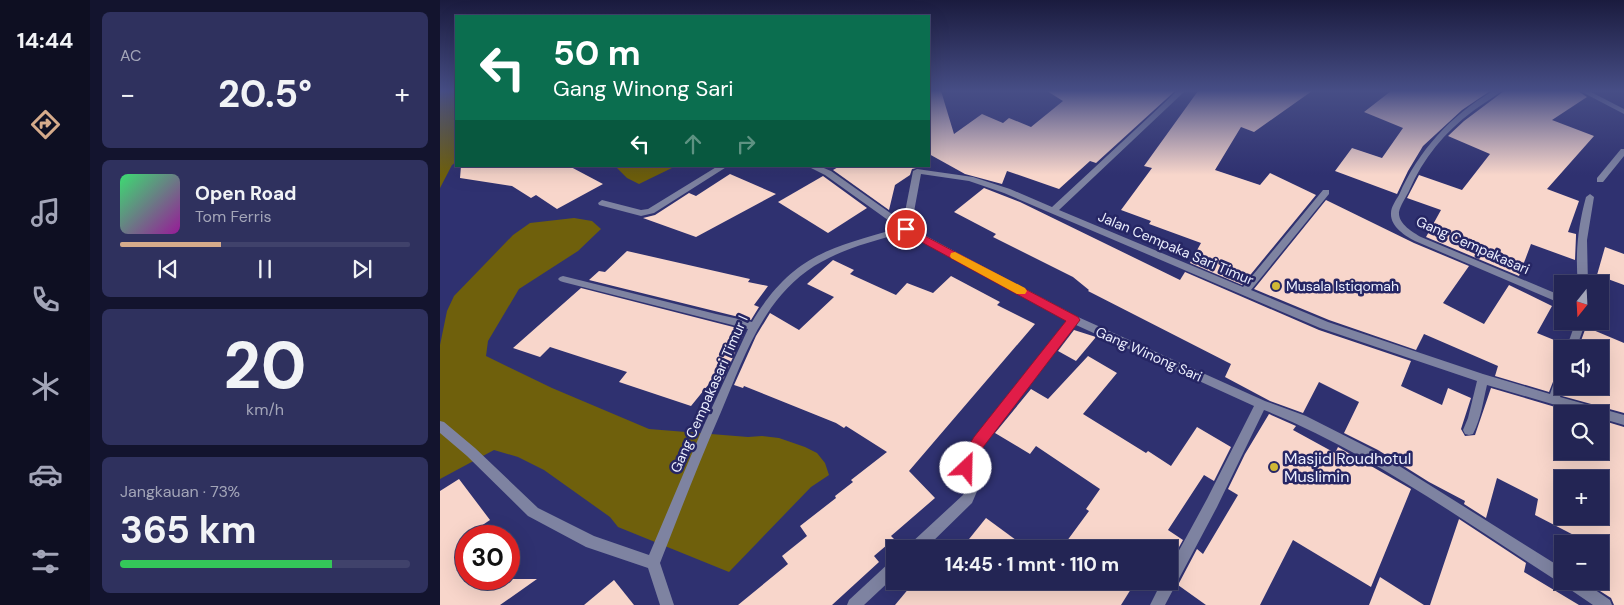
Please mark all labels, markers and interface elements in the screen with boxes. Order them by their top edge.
text: 14:44 [17,26,73,55]
text: 50 m [553,30,641,76]
icon: left [470,35,535,100]
text: AC [120,45,141,66]
text: 20.5° [218,69,312,119]
text: Gang Winong Sari [553,74,734,103]
text: − [120,76,135,113]
text: + [395,76,410,113]
icon: directions [28,107,63,142]
icon: left [626,130,654,158]
icon: ahead [679,130,707,158]
icon: right [732,130,760,158]
text: Open Road [195,181,297,206]
icon: music [28,195,63,230]
text: Tom Ferris [195,206,272,227]
street label: Jalan Cempaka Sari Timur [1096,207,1256,289]
pin [885,208,927,250]
street label: Gang Cempakasari [1413,212,1533,278]
icon: arrive [892,215,920,243]
icon: previous [154,255,182,283]
icon: pause [251,255,279,283]
icon: next [348,255,376,283]
north arrow [1554,275,1609,330]
map controls [1554,275,1609,590]
place label: Musala Istiqomah [1286,277,1399,295]
marker: Musala Istiqomah [1270,280,1282,292]
icon: phone [28,282,63,317]
street label: Gang Cempakasari Timur I [666,313,752,475]
street label: Gang Winong Sari [1093,322,1205,386]
text: 20 [224,324,307,408]
button: sound [1554,340,1609,395]
icon: climate [28,369,63,404]
text: km/h [246,399,284,420]
button: search [1554,405,1609,460]
position arrow [939,441,991,493]
place label: Masjid Roudhotul Muslimin [1284,448,1411,487]
icon: car [28,457,63,492]
marker: Masjid Roudhotul Muslimin [1268,461,1280,473]
button: + [1554,470,1609,525]
text: Jangkauan · 73% [120,481,240,502]
text: 365 km [120,505,257,555]
speed limit sign: 30 [455,525,520,590]
button: − [1554,535,1609,590]
icon: filters [28,544,63,579]
text: 14:45 · 1 mnt · 110 m [945,552,1119,577]

